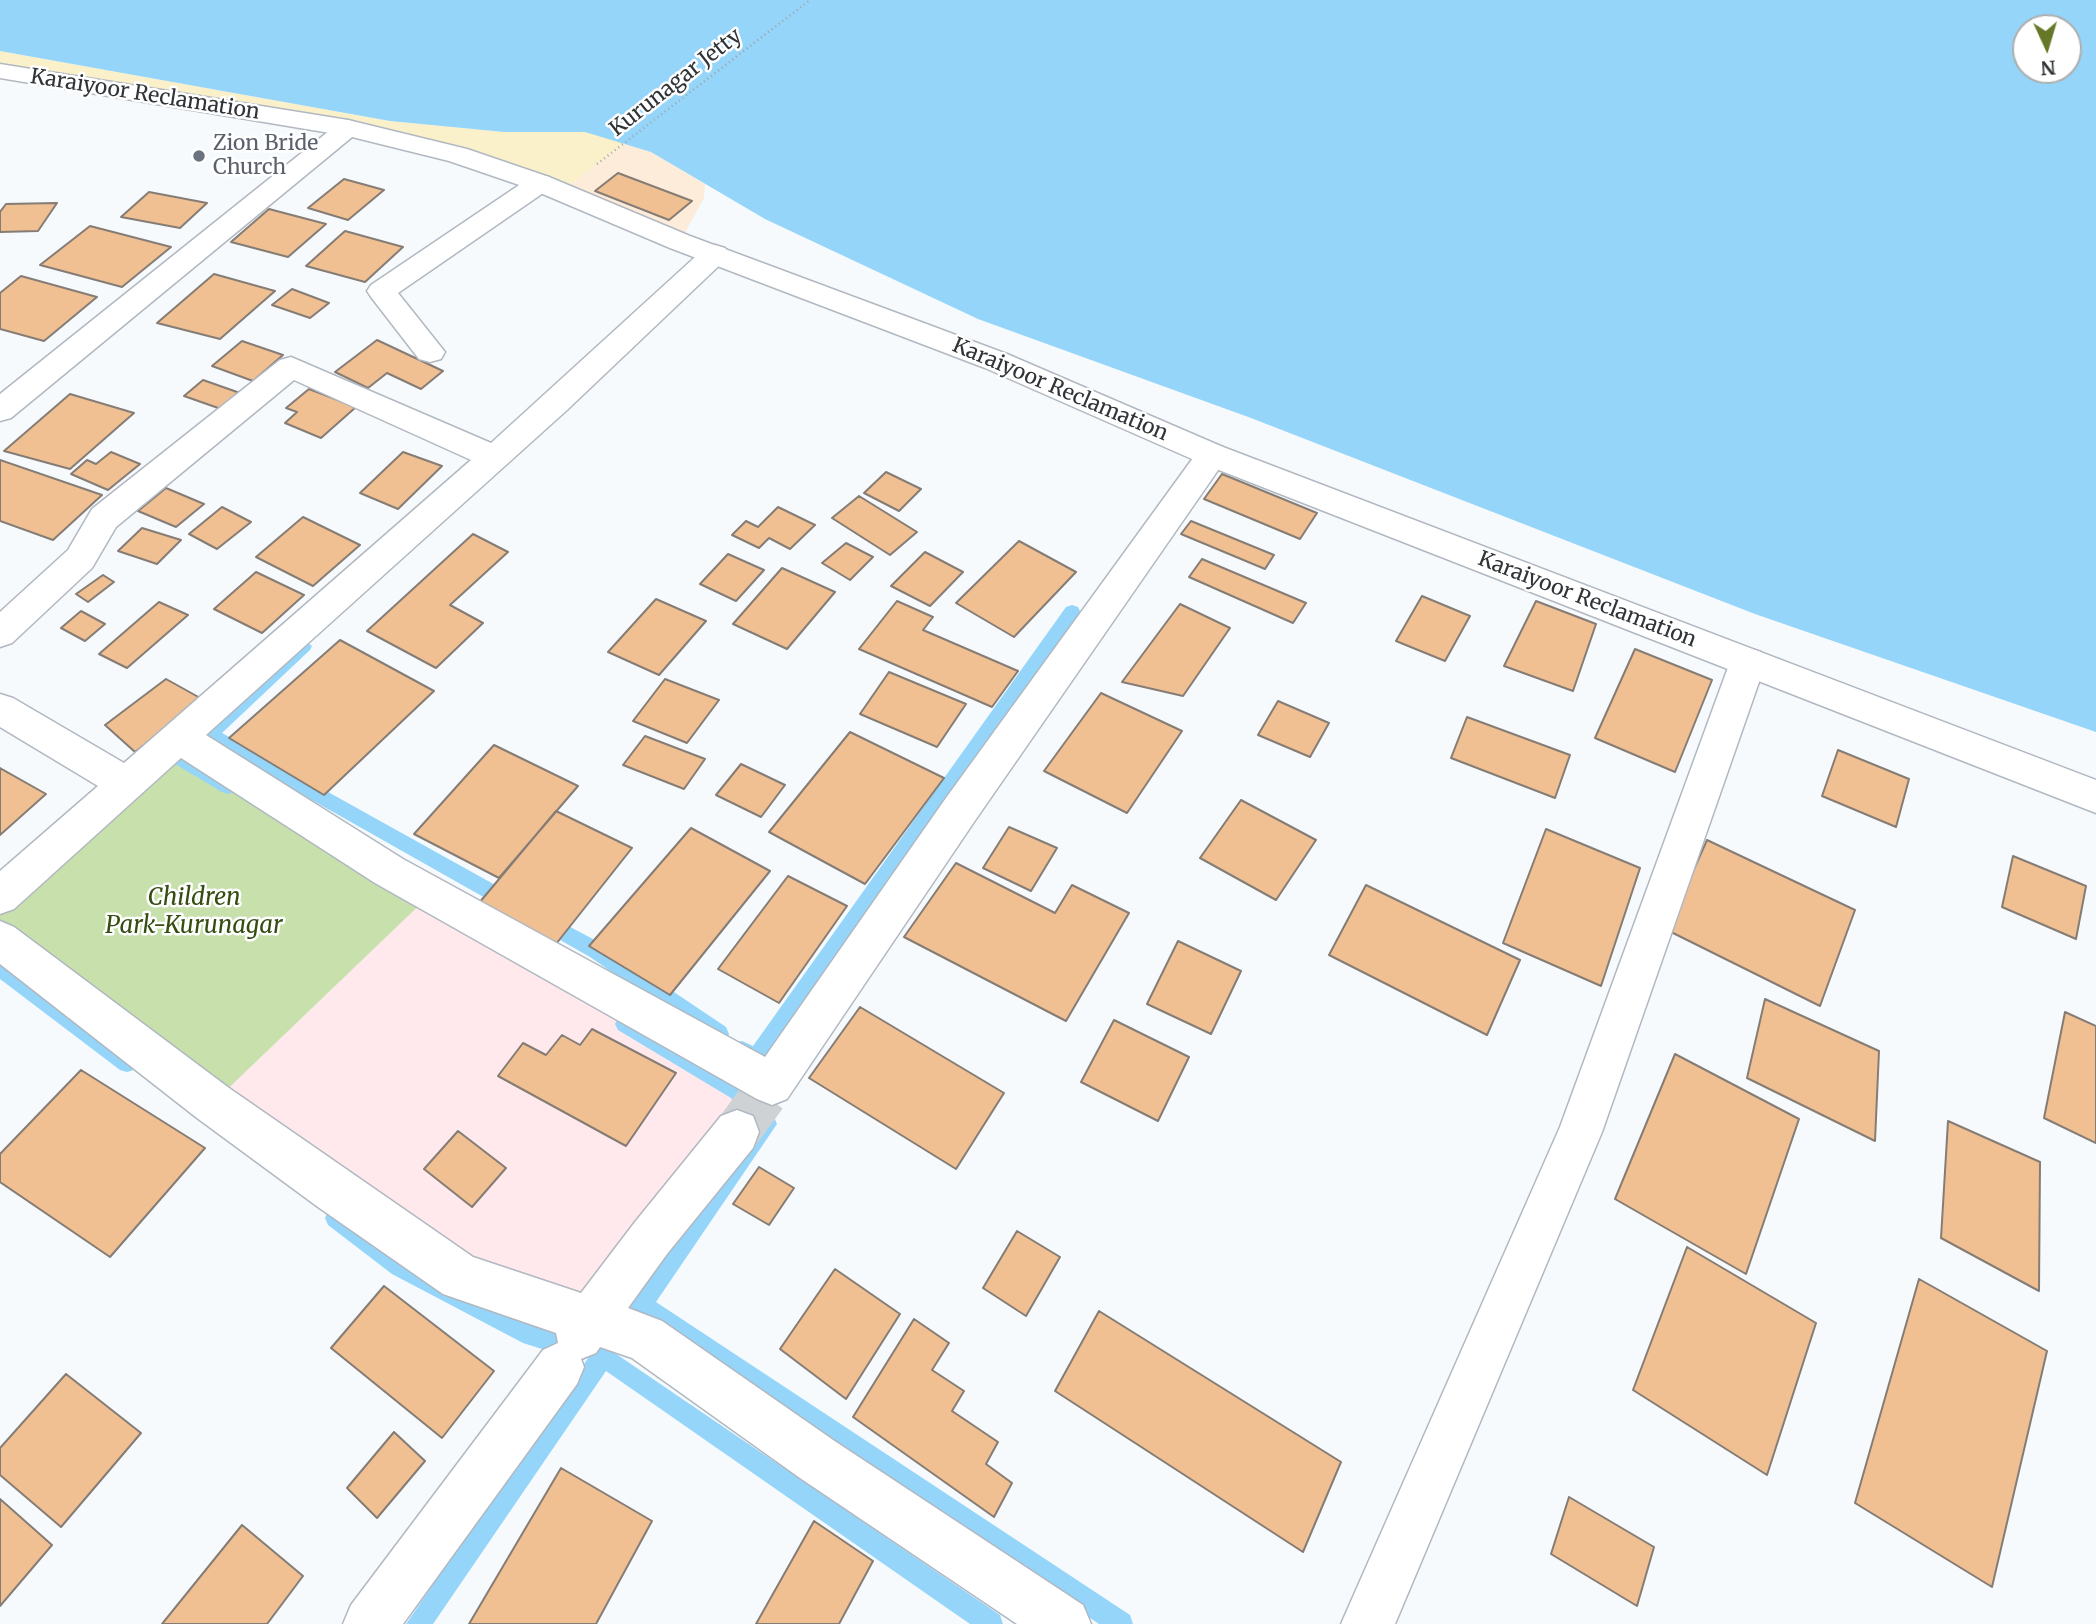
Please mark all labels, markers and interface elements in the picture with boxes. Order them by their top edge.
north arrow [2012,14,2082,84]
street label: Kurunagar Jetty [605,24,747,142]
text: N [2040,55,2057,80]
street label: Karaiyoor Reclamation [29,64,261,126]
place label: Zion Bride Church [213,131,318,181]
marker: Zion Bride Church [191,148,207,164]
street label: Karaiyoor Reclamation [948,333,1172,447]
street label: Karaiyoor Reclamation [1474,547,1700,653]
park label: Children Park-Kurunagar [105,884,283,940]

